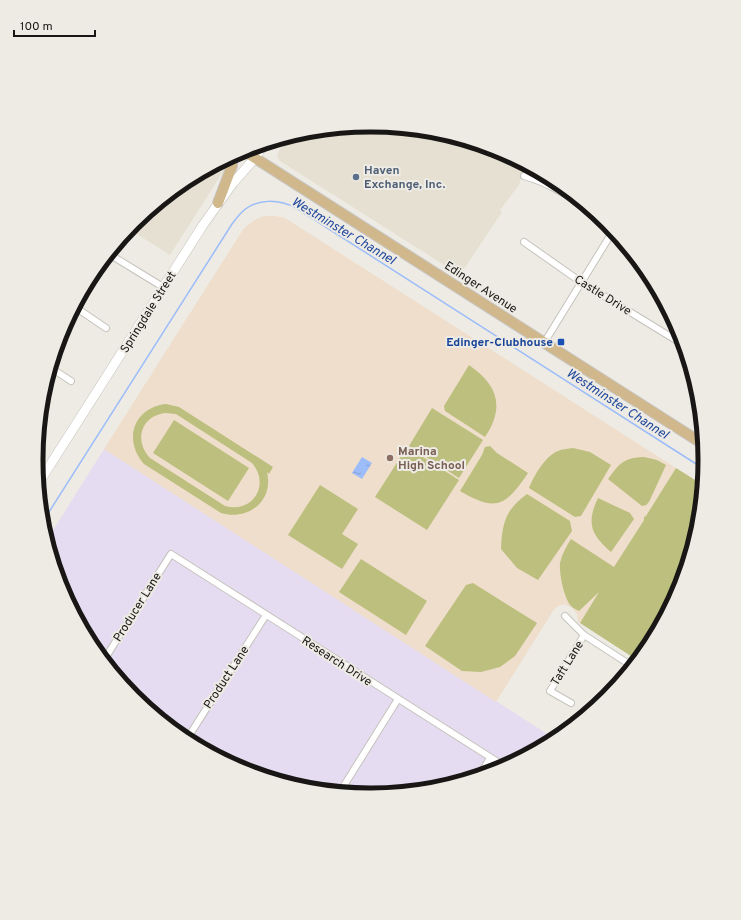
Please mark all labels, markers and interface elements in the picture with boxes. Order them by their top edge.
scale bar [14,12,95,38]
text: 100 m [20,19,53,35]
place label: Haven Exchange, Inc. [364,163,445,193]
marker: Haven Exchange, Inc. [351,172,361,182]
water label: Westminster Channel [288,194,398,269]
street label: Edinger Avenue [441,258,520,317]
street label: Springdale Street [117,269,180,357]
street label: Castle Drive [571,272,634,320]
place label: Edinger-Clubhouse [446,335,553,351]
marker: Edinger-Clubhouse [556,337,566,347]
water label: Westminster Channel [563,366,671,444]
place label: Marina High School [398,444,465,474]
marker: Marina High School [385,453,395,463]
street label: Producer Lane [110,570,166,645]
street label: Research Drive [298,633,375,691]
street label: Taft Lane [548,638,588,689]
street label: Product Lane [201,643,253,712]

